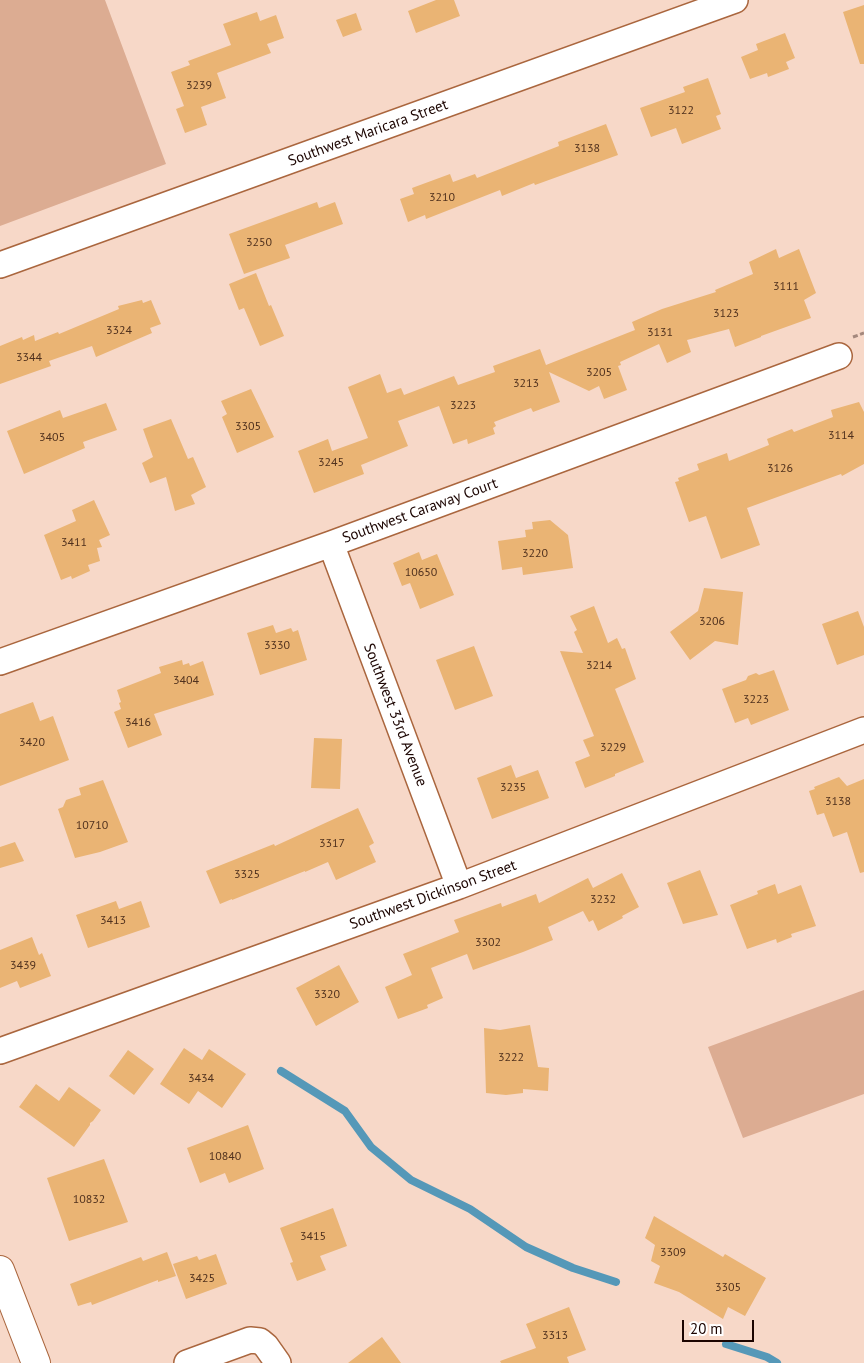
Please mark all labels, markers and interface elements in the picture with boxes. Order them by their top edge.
house number: 3239 [186,79,212,93]
street label: Southwest Maricara Street [286,96,450,170]
house number: 3122 [668,104,694,118]
house number: 3138 [574,142,600,156]
house number: 3210 [429,191,455,205]
house number: 3250 [246,236,272,250]
house number: 3111 [773,280,799,294]
house number: 3123 [713,307,739,321]
house number: 3324 [106,324,132,338]
house number: 3131 [647,326,673,340]
house number: 3344 [16,351,42,365]
house number: 3205 [586,366,612,380]
house number: 3213 [513,377,539,391]
house number: 3223 [450,399,476,413]
house number: 3305 [235,420,261,434]
house number: 3114 [828,429,854,443]
house number: 3405 [39,431,65,445]
house number: 3245 [318,456,344,470]
house number: 3126 [767,462,793,476]
street label: Southwest Caraway Court [340,475,500,547]
house number: 3411 [61,536,87,550]
house number: 3220 [522,547,548,561]
house number: 10650 [405,566,437,580]
house number: 3206 [699,615,725,629]
house number: 3330 [264,639,290,653]
street label: Southwest 33rd Avenue [359,641,431,789]
house number: 3214 [586,659,612,673]
house number: 3404 [173,674,199,688]
house number: 3223 [743,693,769,707]
house number: 3416 [125,716,151,730]
house number: 3420 [19,736,45,750]
house number: 3229 [600,741,626,755]
house number: 3235 [500,781,526,795]
house number: 3138 [825,795,851,809]
house number: 10710 [76,819,108,833]
house number: 3317 [319,837,345,851]
street label: Southwest Dickinson Street [347,856,519,934]
house number: 3325 [234,868,260,882]
house number: 3232 [590,893,616,907]
house number: 3413 [100,914,126,928]
house number: 3302 [475,936,501,950]
house number: 3439 [10,959,36,973]
house number: 3320 [314,988,340,1002]
house number: 3222 [498,1051,524,1065]
house number: 3434 [188,1072,214,1086]
house number: 10840 [209,1150,241,1164]
house number: 10832 [73,1193,105,1207]
house number: 3415 [300,1230,326,1244]
house number: 3309 [660,1246,686,1260]
house number: 3425 [189,1272,215,1286]
house number: 3305 [715,1281,741,1295]
scale bar [684,1310,756,1342]
text: 20 m [690,1319,723,1338]
house number: 3313 [542,1329,568,1343]

